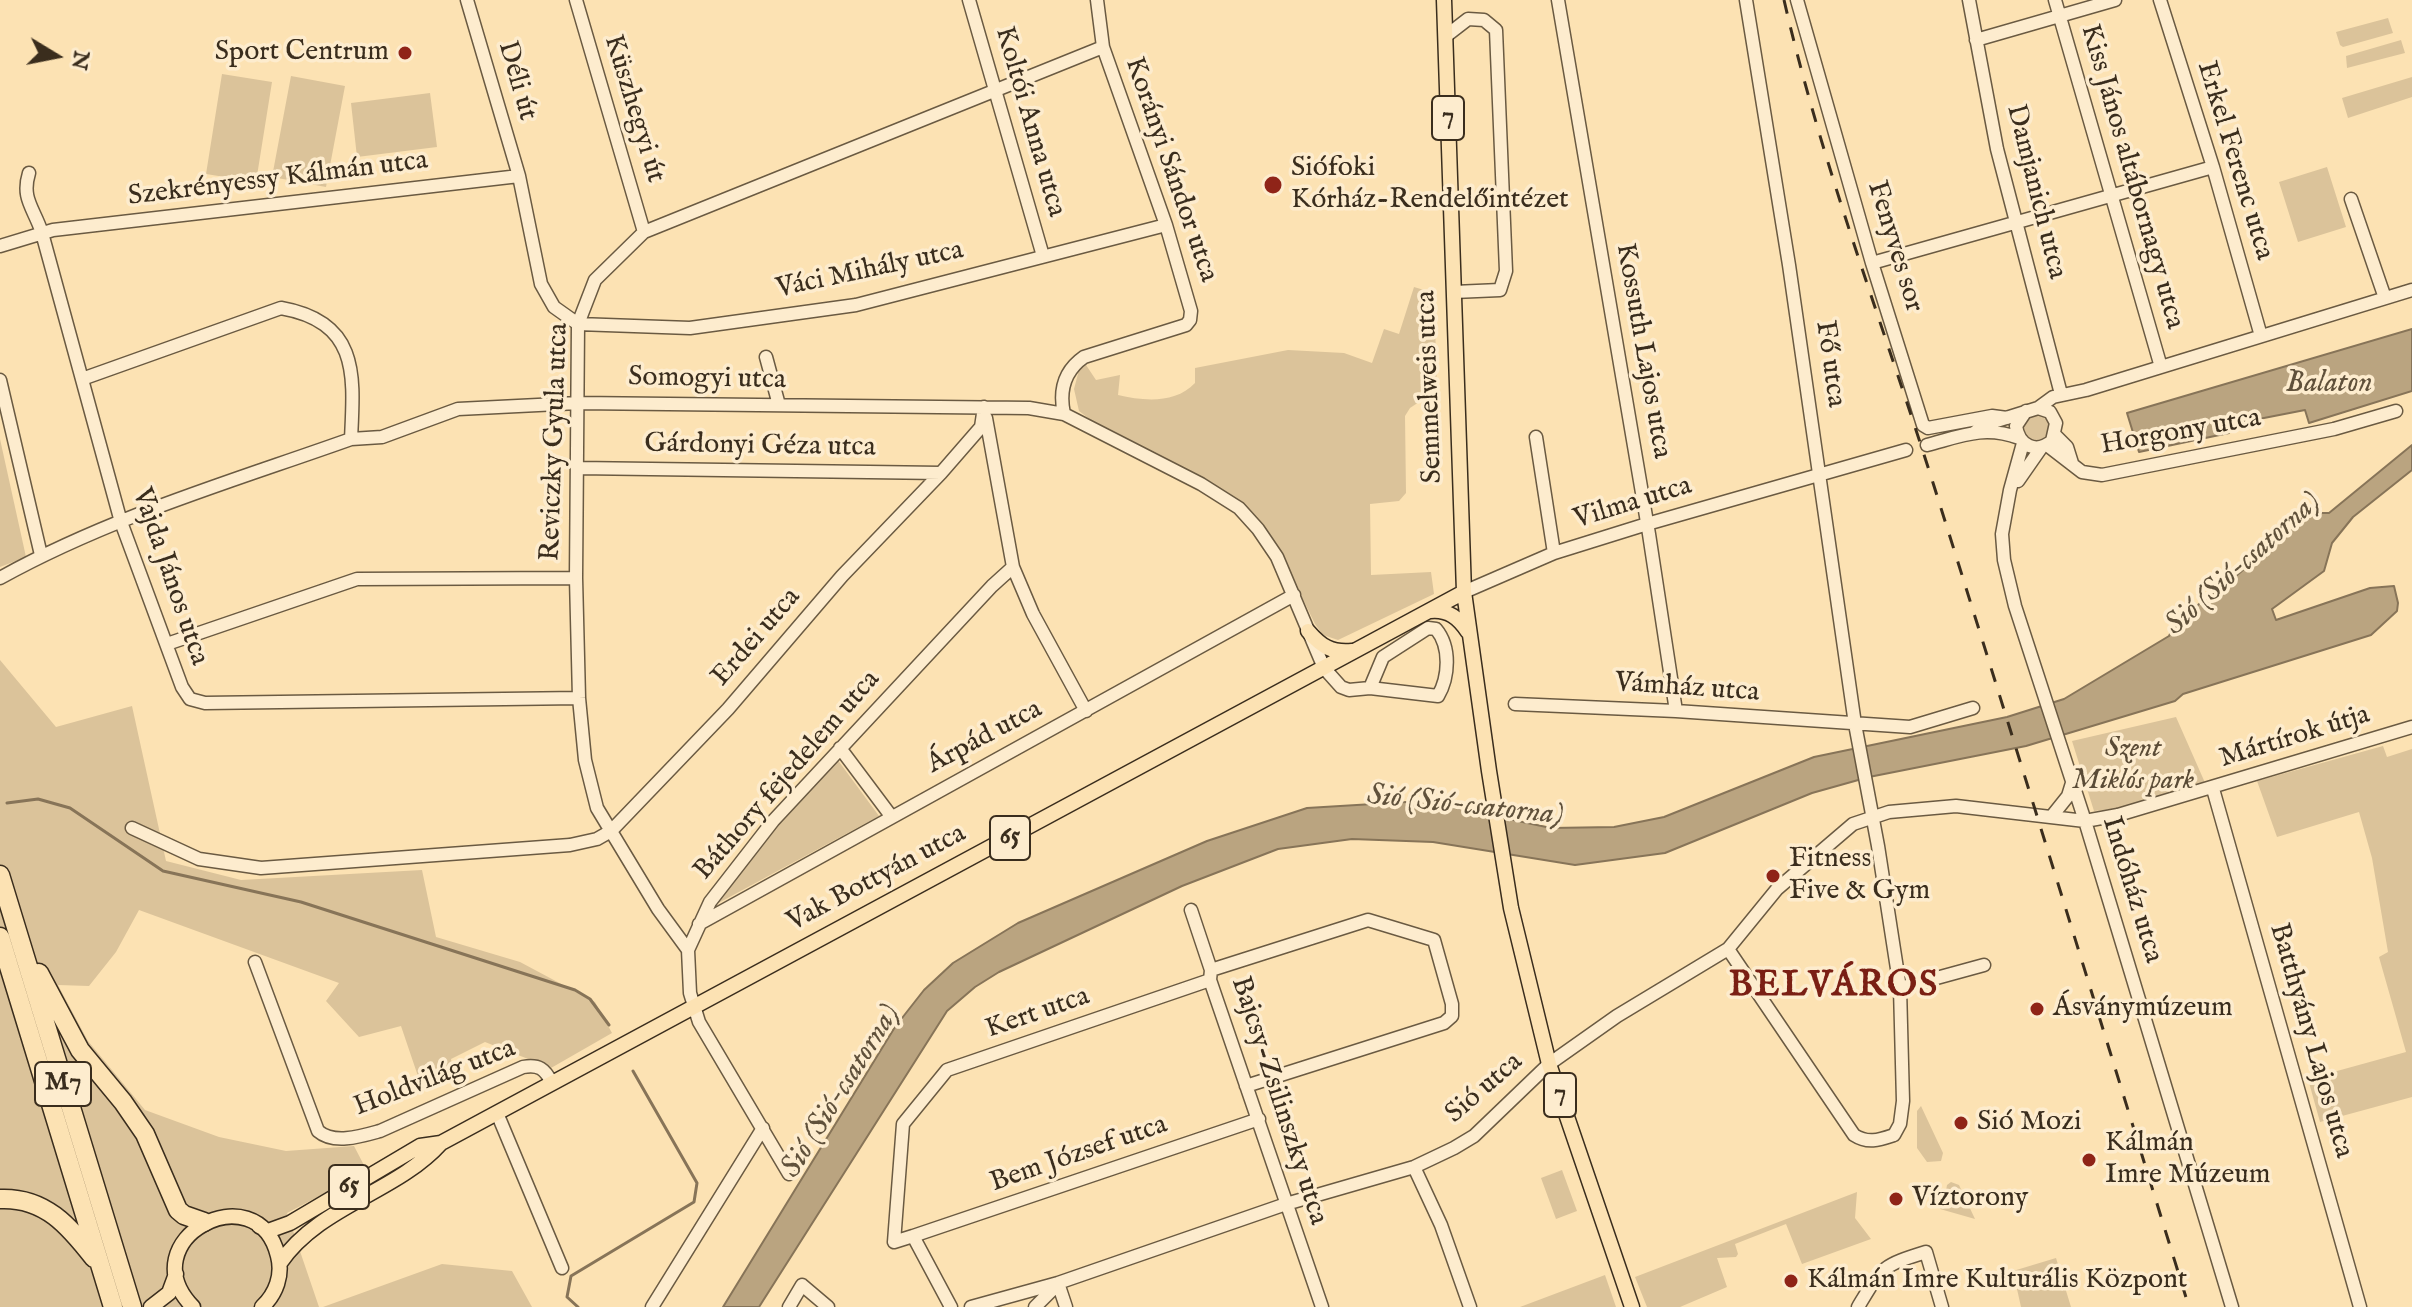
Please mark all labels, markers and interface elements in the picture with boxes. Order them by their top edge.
north arrow [16,16,96,96]
street label: Kiss János altábornagy utca [2071,21,2191,333]
street label: Koltói Anna utca [986,23,1072,221]
street label: Küszhegyi út [595,31,671,187]
place label: Sport Centrum [215,36,389,70]
street label: Déli út [489,38,543,124]
marker: Sport Centrum [396,44,414,62]
text: N [64,48,95,72]
street label: Korányi Sándor utca [1116,53,1224,287]
street label: Erkel Ferenc utca [2188,58,2280,264]
road number: 7 [1432,96,1464,140]
street label: Damjanich utca [1997,101,2073,283]
street label: Szekrényessy Kálmán utca [126,145,430,215]
place label: Siófoki Kórház-Rendelőintézet [1291,152,1569,218]
marker: Siófoki Kórház-Rendelőintézet [1262,174,1284,196]
street label: Fenyves sor [1858,177,1930,317]
street label: Váci Mihály utca [773,235,967,307]
street label: Kossuth Lajos utca [1607,241,1677,461]
street label: Semmelweis utca [1411,290,1451,484]
street label: Fő utca [1806,319,1852,409]
street label: Reviczky Gyula utca [535,322,577,562]
street label: Somogyi utca [628,362,786,398]
water label: Balaton [2285,367,2373,403]
street label: Horgony utca [2098,402,2264,464]
street label: Gárdonyi Géza utca [644,428,876,466]
street label: Vilma utca [1570,470,1696,538]
street label: Vajda János utca [123,484,215,670]
water label: Sió (Sió-csatorna) [2159,486,2329,644]
street label: Erdei utca [705,582,809,694]
street label: Báthory fejedelem utca [688,664,888,888]
street label: Vámház utca [1614,667,1760,711]
street label: Árpád utca [922,694,1048,782]
street label: Mártírok útja [2216,699,2374,777]
park label: Szent Miklós park [2072,733,2194,799]
water label: Sió (Sió-csatorna) [1365,779,1565,835]
street label: Indóház utca [2093,813,2169,967]
road number: 65 [990,816,1030,860]
street label: Vak Bottyán utca [782,818,972,940]
place label: Fitness Five & Gym [1789,843,1930,909]
marker: Fitness Five & Gym [1764,867,1782,885]
street label: Batthyány Lajos utca [2260,920,2360,1162]
district label: BELVÁROS [1729,966,1939,1010]
street label: Bajcsy-Zsilinszky utca [1222,973,1334,1229]
street label: Kert utca [982,981,1094,1047]
place label: Ásványmúzeum [2053,992,2233,1026]
water label: Sió (Sió-csatorna) [774,999,910,1185]
marker: Ásványmúzeum [2028,1000,2046,1018]
street label: Holdvilág utca [350,1033,520,1125]
street label: Sió utca [1440,1046,1530,1132]
road number: M7 [35,1062,91,1106]
road number: 7 [1544,1073,1576,1117]
place label: Sió Mozi [1977,1106,2081,1140]
street label: Bem József utca [986,1109,1172,1201]
marker: Sió Mozi [1952,1114,1970,1132]
place label: Kálmán Imre Múzeum [2105,1127,2270,1193]
marker: Kálmán Imre Múzeum [2080,1151,2098,1169]
road number: 65 [329,1165,369,1209]
place label: Víztorony [1912,1182,2028,1216]
marker: Víztorony [1887,1190,1905,1208]
place label: Kálmán Imre Kulturális Központ [1807,1264,2187,1298]
marker: Kálmán Imre Kulturális Központ [1782,1272,1800,1290]

